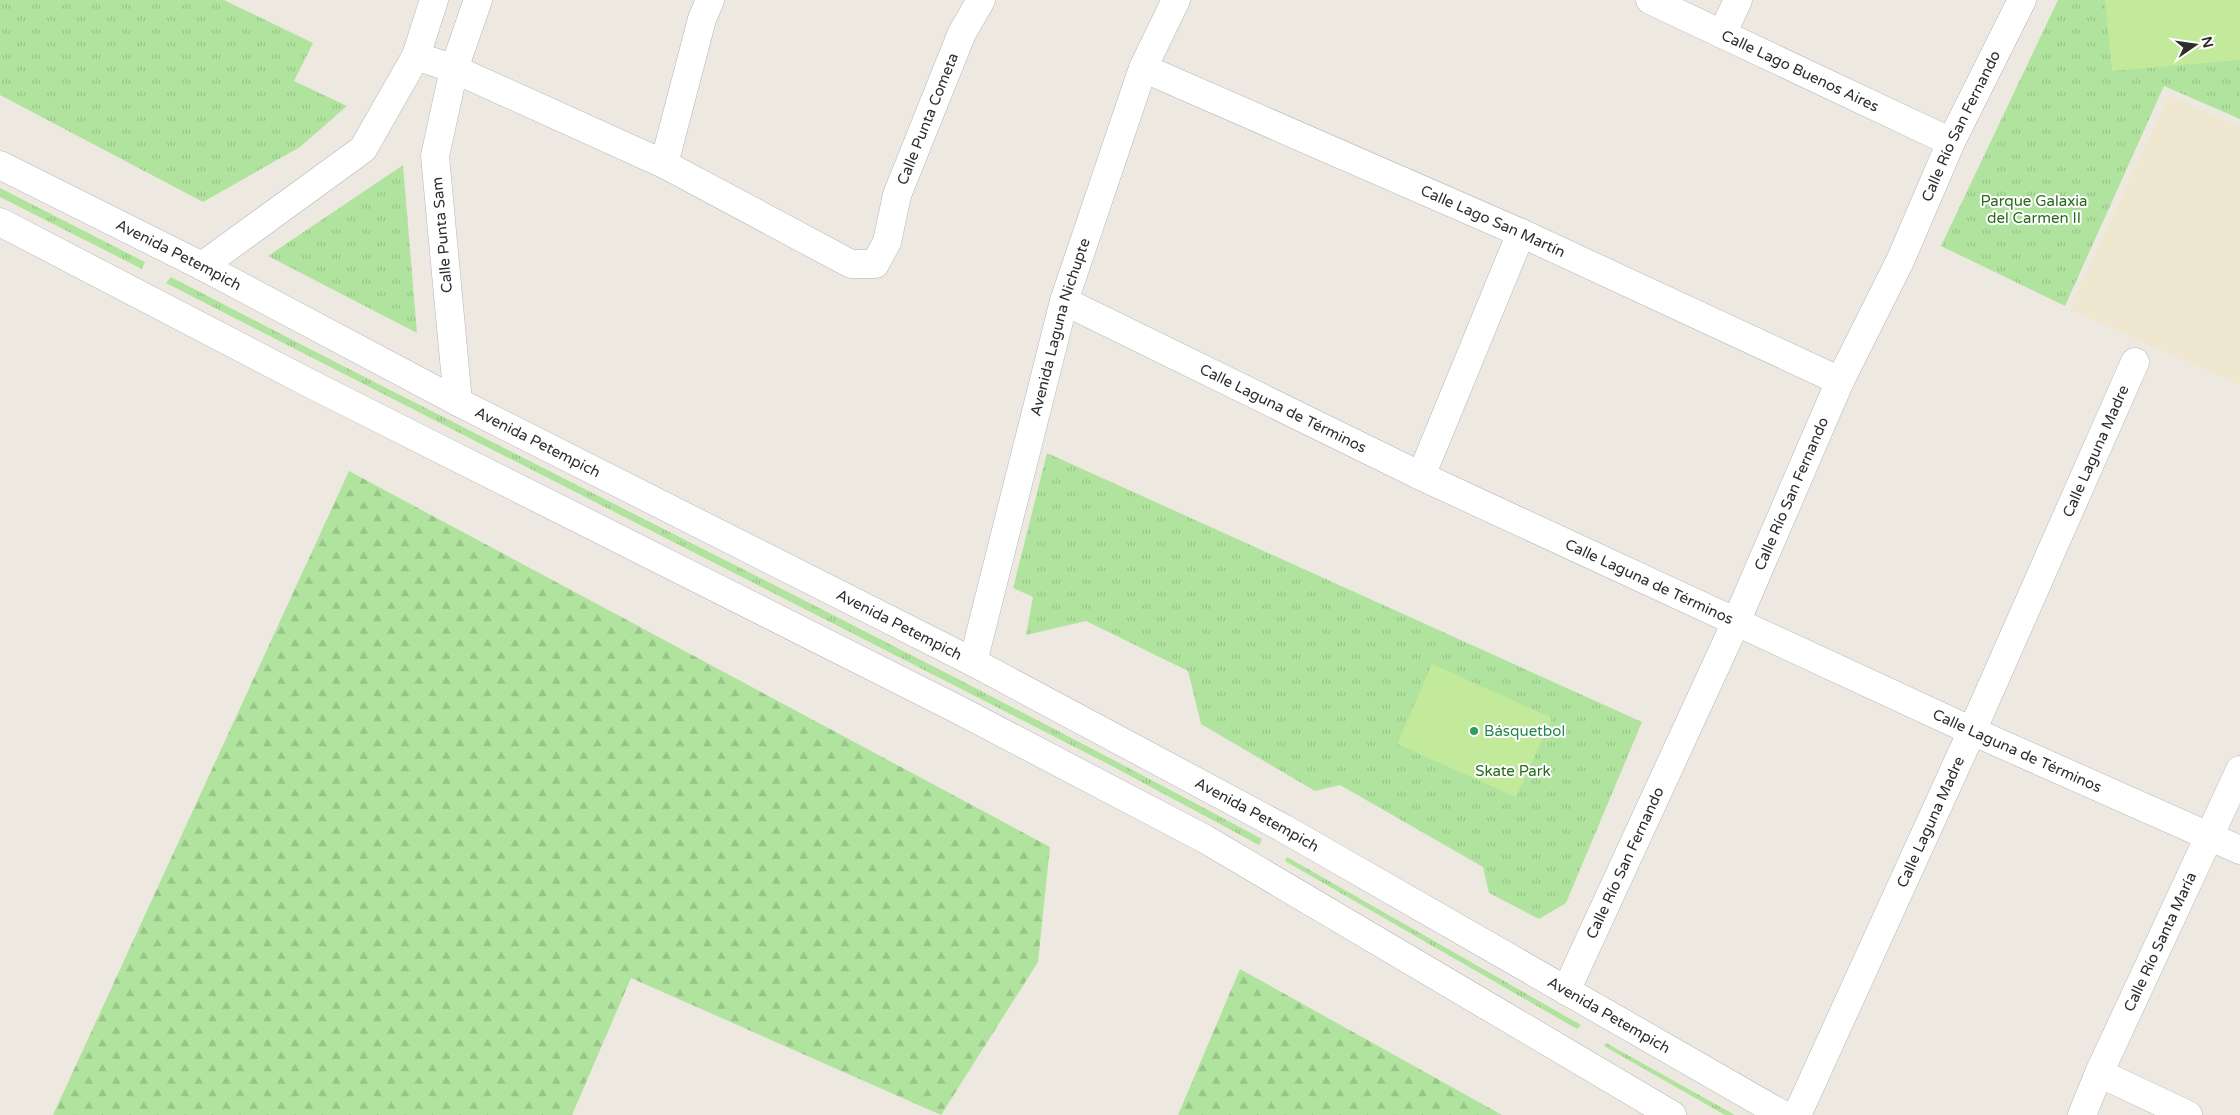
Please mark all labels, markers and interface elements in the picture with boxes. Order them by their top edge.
north arrow [2170,20,2220,70]
street label: Calle Lago Buenos Aires [1719,26,1882,116]
text: N [2198,35,2217,50]
street label: Calle Río San Fernando [1918,48,2004,204]
street label: Calle Punta Cometa [893,50,962,187]
street label: Calle Punta Sam [428,176,456,294]
street label: Calle Lago San Martín [1418,181,1568,261]
park label: Parque Galaxia del Carmen II [1981,192,2087,227]
street label: Avenida Petempich [113,215,245,294]
street label: Avenida Laguna Nichupte [1026,236,1094,418]
street label: Calle Laguna de Términos [1197,360,1369,457]
street label: Calle Laguna Madre [2059,382,2133,520]
street label: Avenida Petempich [472,403,604,481]
street label: Calle Río San Fernando [1750,414,1832,573]
street label: Calle Laguna de Términos [1562,535,1736,628]
street label: Avenida Petempich [833,586,965,664]
street label: Calle Laguna de Términos [1930,705,2104,796]
place label: Básquetbol [1484,722,1565,740]
marker: Básquetbol [1468,725,1480,737]
street label: Calle Laguna Madre [1893,753,1968,891]
park label: Skate Park [1475,762,1551,780]
street label: Avenida Petempich [1192,774,1322,856]
street label: Calle Río San Fernando [1582,784,1668,942]
street label: Calle Río Santa María [2120,869,2200,1014]
street label: Avenida Petempich [1544,973,1673,1057]

